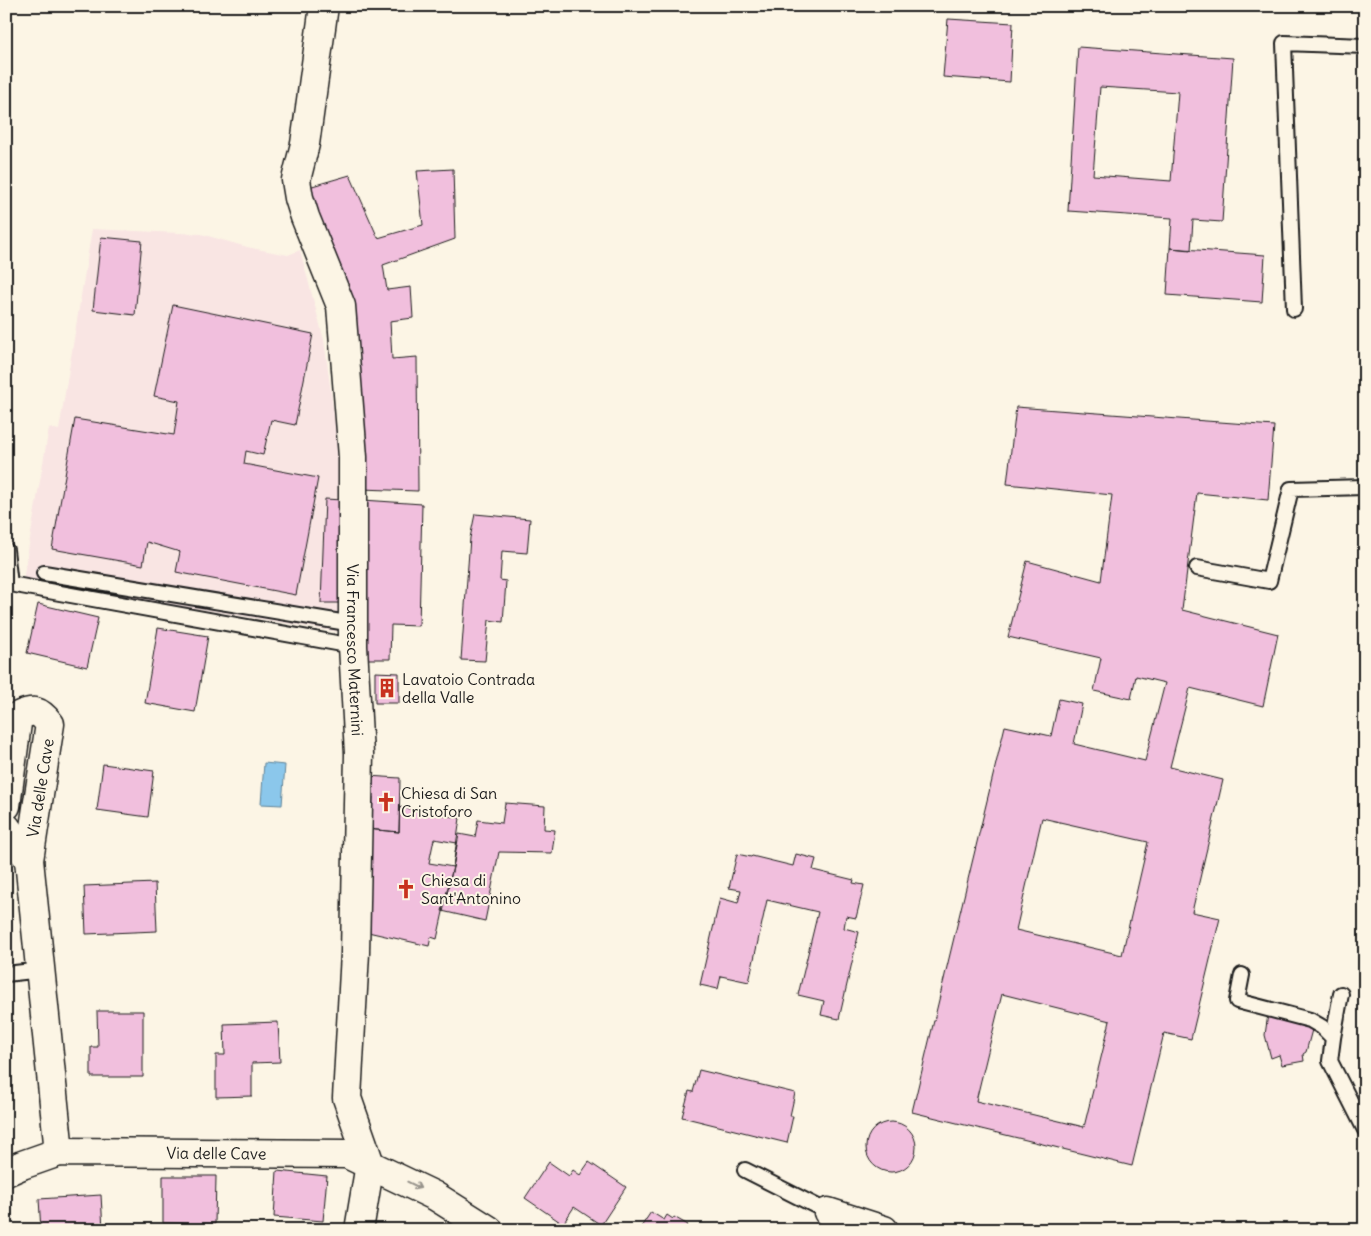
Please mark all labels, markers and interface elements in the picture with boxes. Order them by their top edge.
street label: Via Francesco Maternini [343,564,368,737]
place label: Lavatoio Contrada della Valle [402,669,535,707]
building icon: Lavatoio Contrada della Valle [376,677,398,699]
street label: Via delle Cave [22,737,58,839]
place label: Chiesa di San Cristoforo [401,783,497,821]
church icon: Chiesa di San Cristoforo [375,791,397,813]
place label: Chiesa di Sant'Antonino [421,870,521,908]
church icon: Chiesa di Sant'Antonino [395,878,417,900]
street label: Via delle Cave [166,1143,266,1163]
one-way arrow [406,1180,421,1190]

